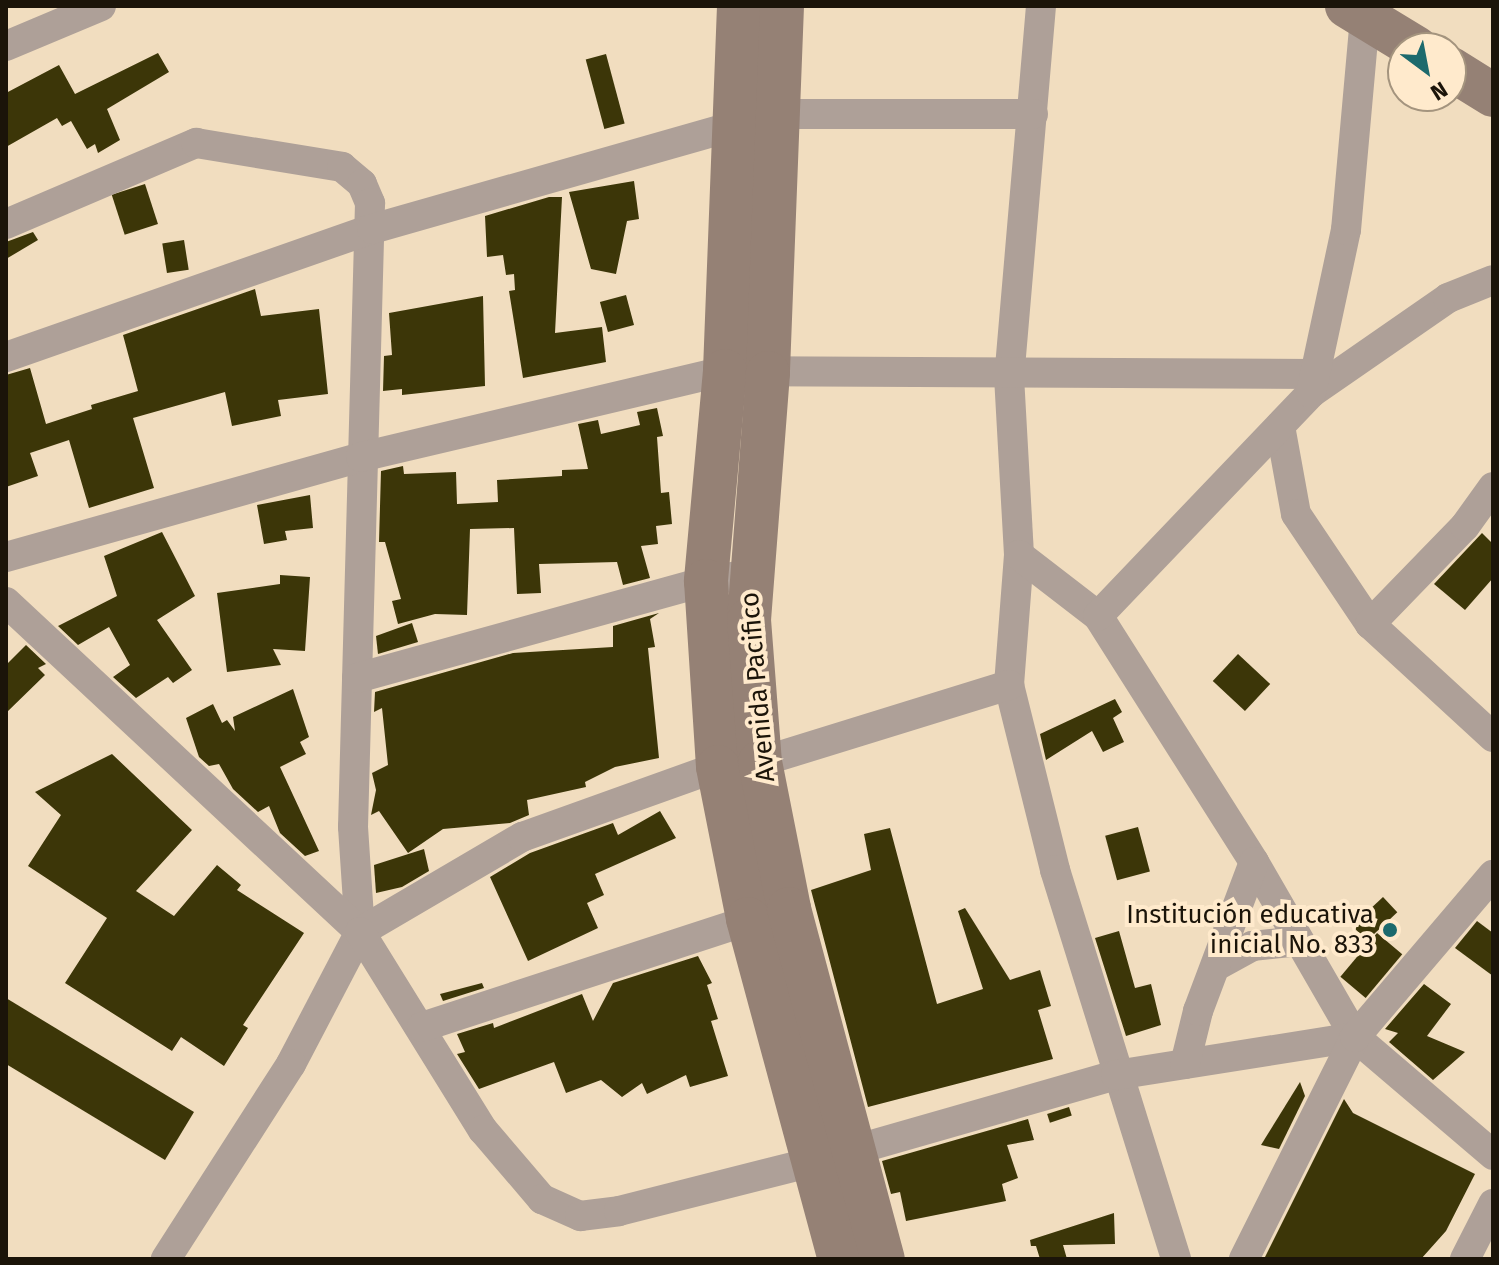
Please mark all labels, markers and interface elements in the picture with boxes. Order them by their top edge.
north arrow [1387,32,1467,112]
text: N [1426,76,1452,106]
street label: Avenida Pacifico [734,591,782,783]
place label: Institución educativa inicial No. 833 [1126,899,1374,960]
marker: Institución educativa inicial No. 833 [1381,921,1399,939]

